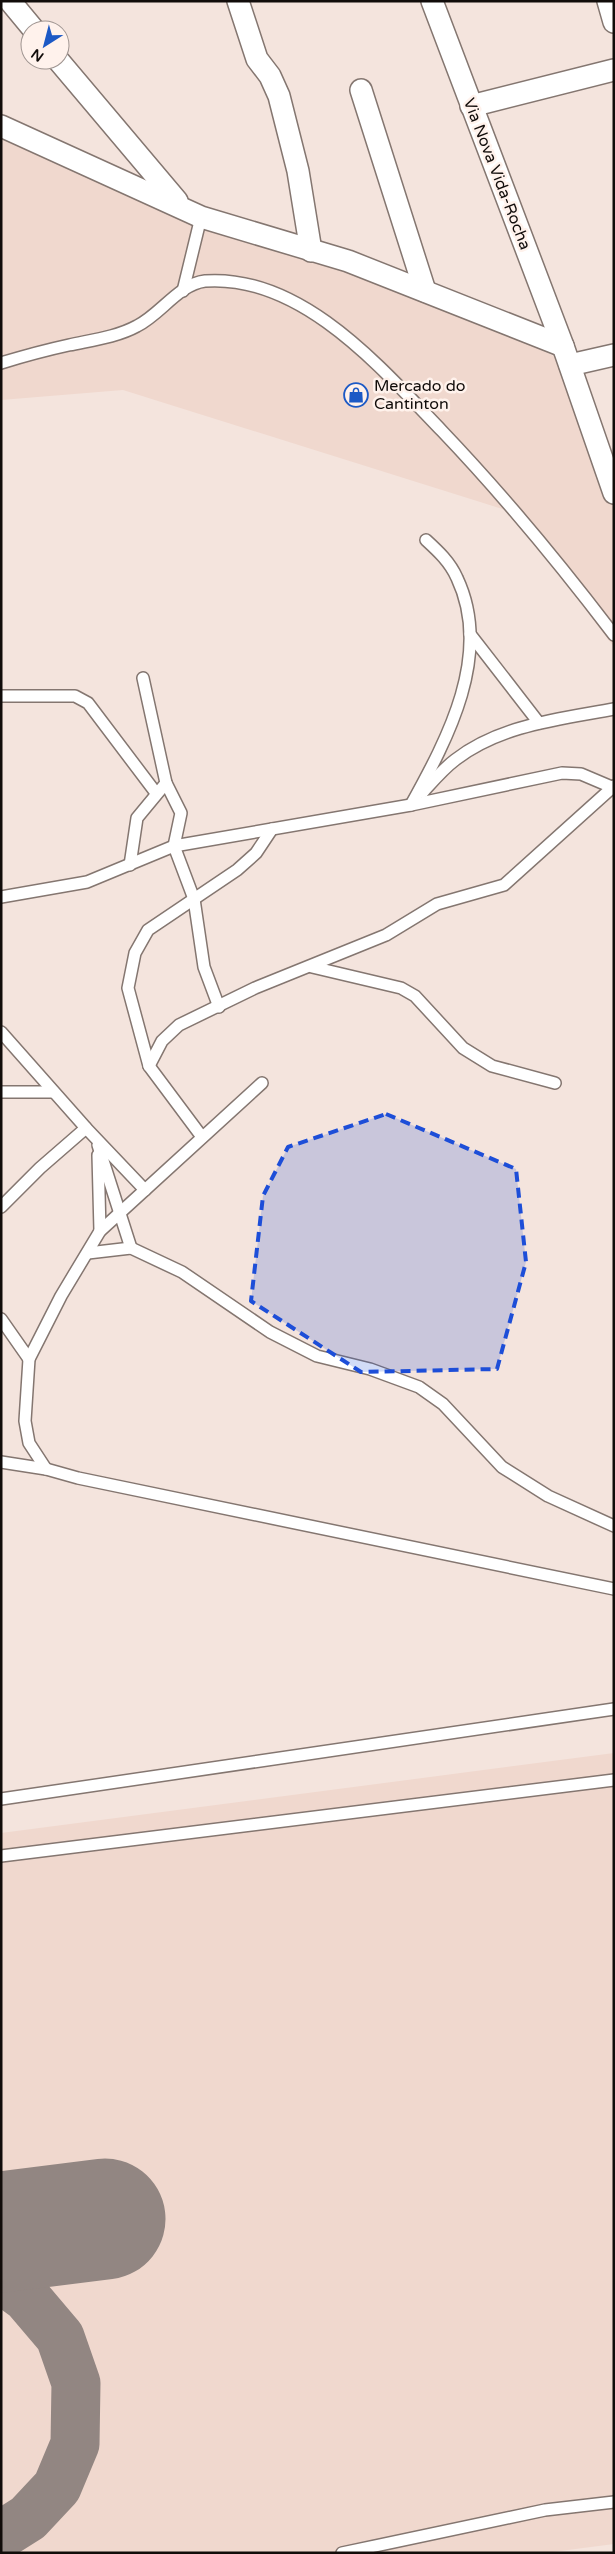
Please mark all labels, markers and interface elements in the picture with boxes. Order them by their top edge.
north arrow [20,20,70,70]
text: N [28,45,47,65]
street label: Via Nova Vida-Rocha [459,95,535,253]
place label: Mercado do Cantinton [374,376,466,414]
shop icon: Mercado do Cantinton [343,382,369,408]

